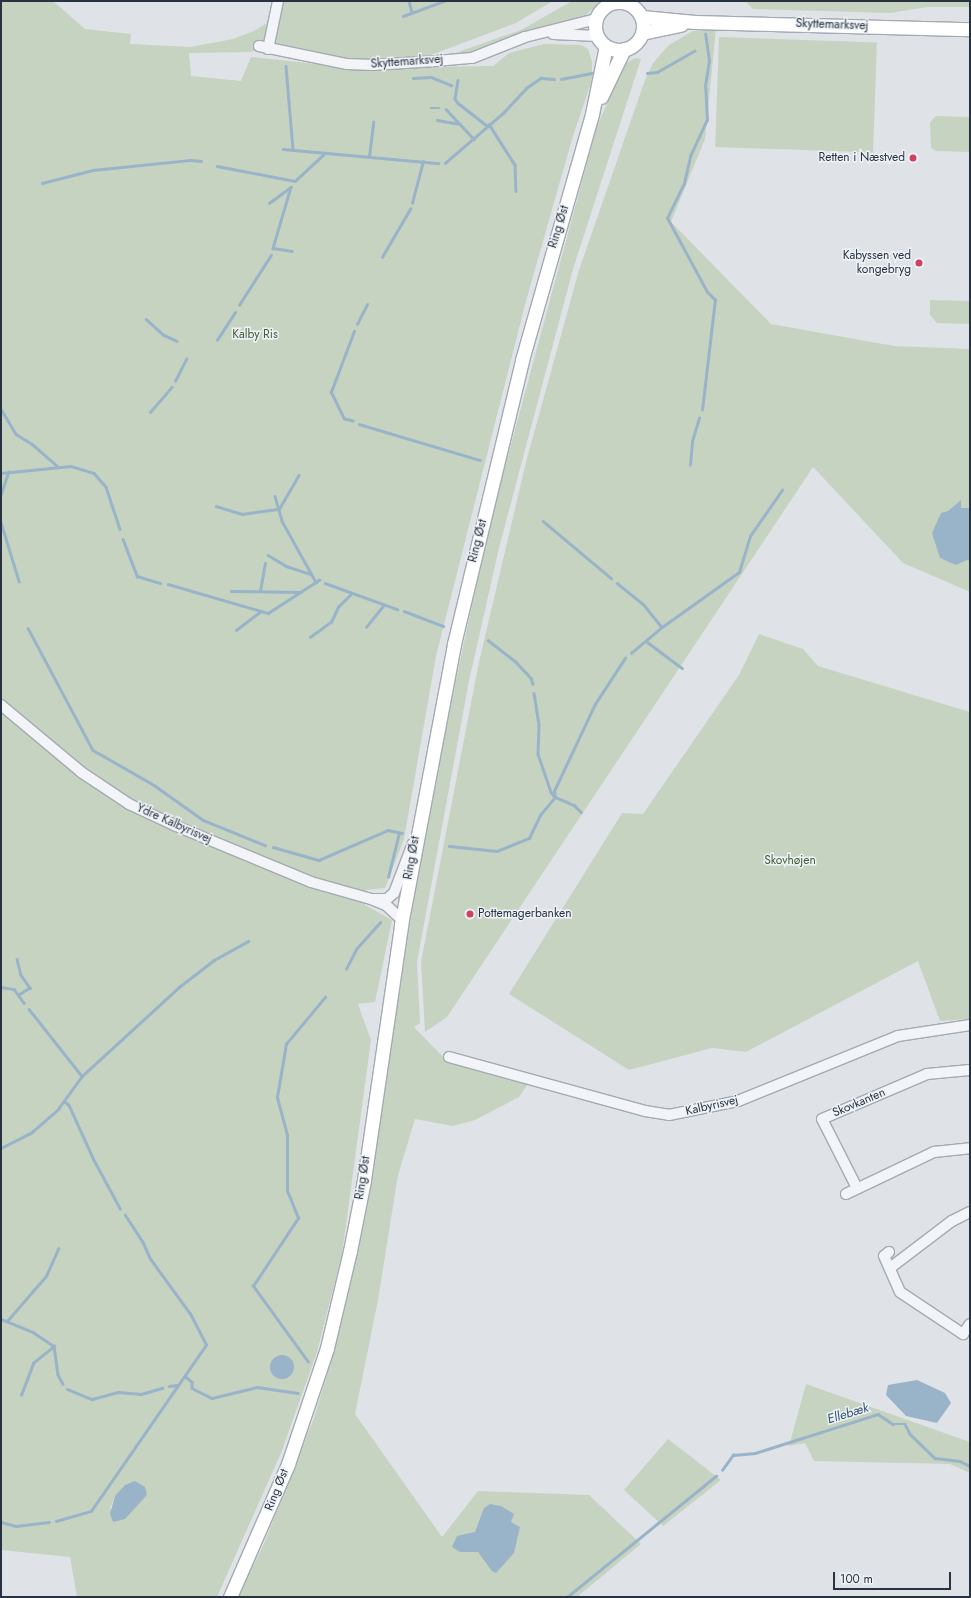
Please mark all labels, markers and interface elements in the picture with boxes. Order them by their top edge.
street label: Skyttemarksvej [795,17,869,33]
street label: Skyttemarksvej [370,52,444,72]
place label: Retten i Næstved [819,151,905,165]
marker: Retten i Næstved [908,153,918,163]
street label: Ring Øst [546,204,572,250]
place label: Kabyssen ved kongebryg [843,249,911,277]
marker: Kabyssen ved kongebryg [914,258,924,268]
park label: Kalby Ris [232,328,278,342]
street label: Ring Øst [466,518,490,564]
street label: Ydre Kalbyrisvej [134,801,214,847]
street label: Ring Øst [401,835,423,881]
park label: Skovhøjen [764,854,816,868]
place label: Pottemagerbanken [478,907,571,921]
marker: Pottemagerbanken [465,909,475,919]
street label: Skovkanten [830,1085,888,1121]
street label: Kalbyrisvej [684,1093,740,1119]
street label: Ring Øst [352,1155,374,1201]
water label: Ellebæk [825,1400,871,1428]
street label: Ring Øst [262,1467,292,1513]
scale bar [835,1564,953,1590]
text: 100 m [840,1570,873,1588]

